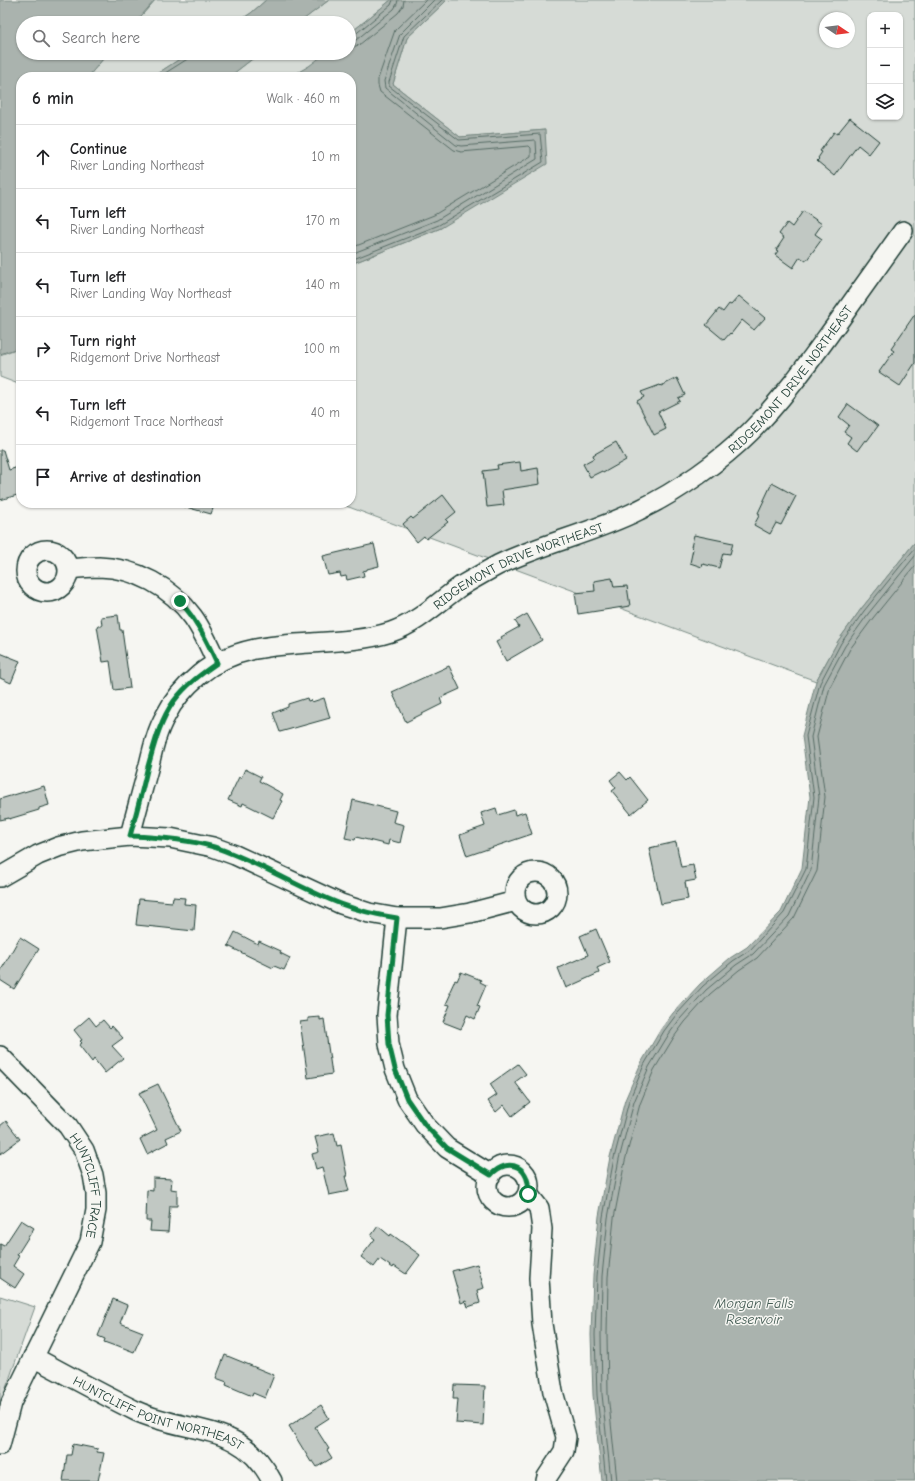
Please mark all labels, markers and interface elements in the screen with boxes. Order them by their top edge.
north arrow [819,12,855,48]
map controls [867,12,903,120]
button: + [867,12,903,48]
search box [16,16,356,60]
icon: search [30,27,52,49]
text: Search here [62,29,140,47]
button: − [867,48,903,84]
button: layers [867,84,903,120]
text: 6 min [32,89,74,108]
text: Walk · 460 m [266,91,340,106]
text: Continue [70,140,127,158]
icon: ahead [32,146,54,168]
text: 10 m [312,149,340,164]
text: River Landing Northeast [70,158,204,173]
text: Turn left [70,204,126,222]
icon: left [32,210,54,232]
text: 170 m [306,213,340,228]
text: River Landing Northeast [70,222,204,237]
text: Turn left [70,268,126,286]
icon: left [32,274,54,296]
text: 140 m [306,277,340,292]
text: River Landing Way Northeast [70,286,231,301]
street label: RIDGEMONT DRIVE NORTHEAST [725,302,855,456]
text: Turn right [70,332,136,350]
icon: right [32,338,54,360]
text: 100 m [304,341,340,356]
text: Ridgemont Drive Northeast [70,350,220,365]
text: Turn left [70,396,126,414]
icon: left [32,402,54,424]
text: 40 m [311,405,340,420]
text: Ridgemont Trace Northeast [70,414,223,429]
icon: arrive [32,466,54,488]
text: Arrive at destination [70,468,201,486]
street label: RIDGEMONT DRIVE NORTHEAST [430,519,605,612]
route end [171,592,189,610]
street label: HUNTCLIFF TRACE [67,1130,104,1240]
route start [519,1185,537,1203]
water label: Morgan Falls Reservoir [714,1295,793,1328]
street label: HUNTCLIFF POINT NORTHEAST [71,1372,247,1453]

